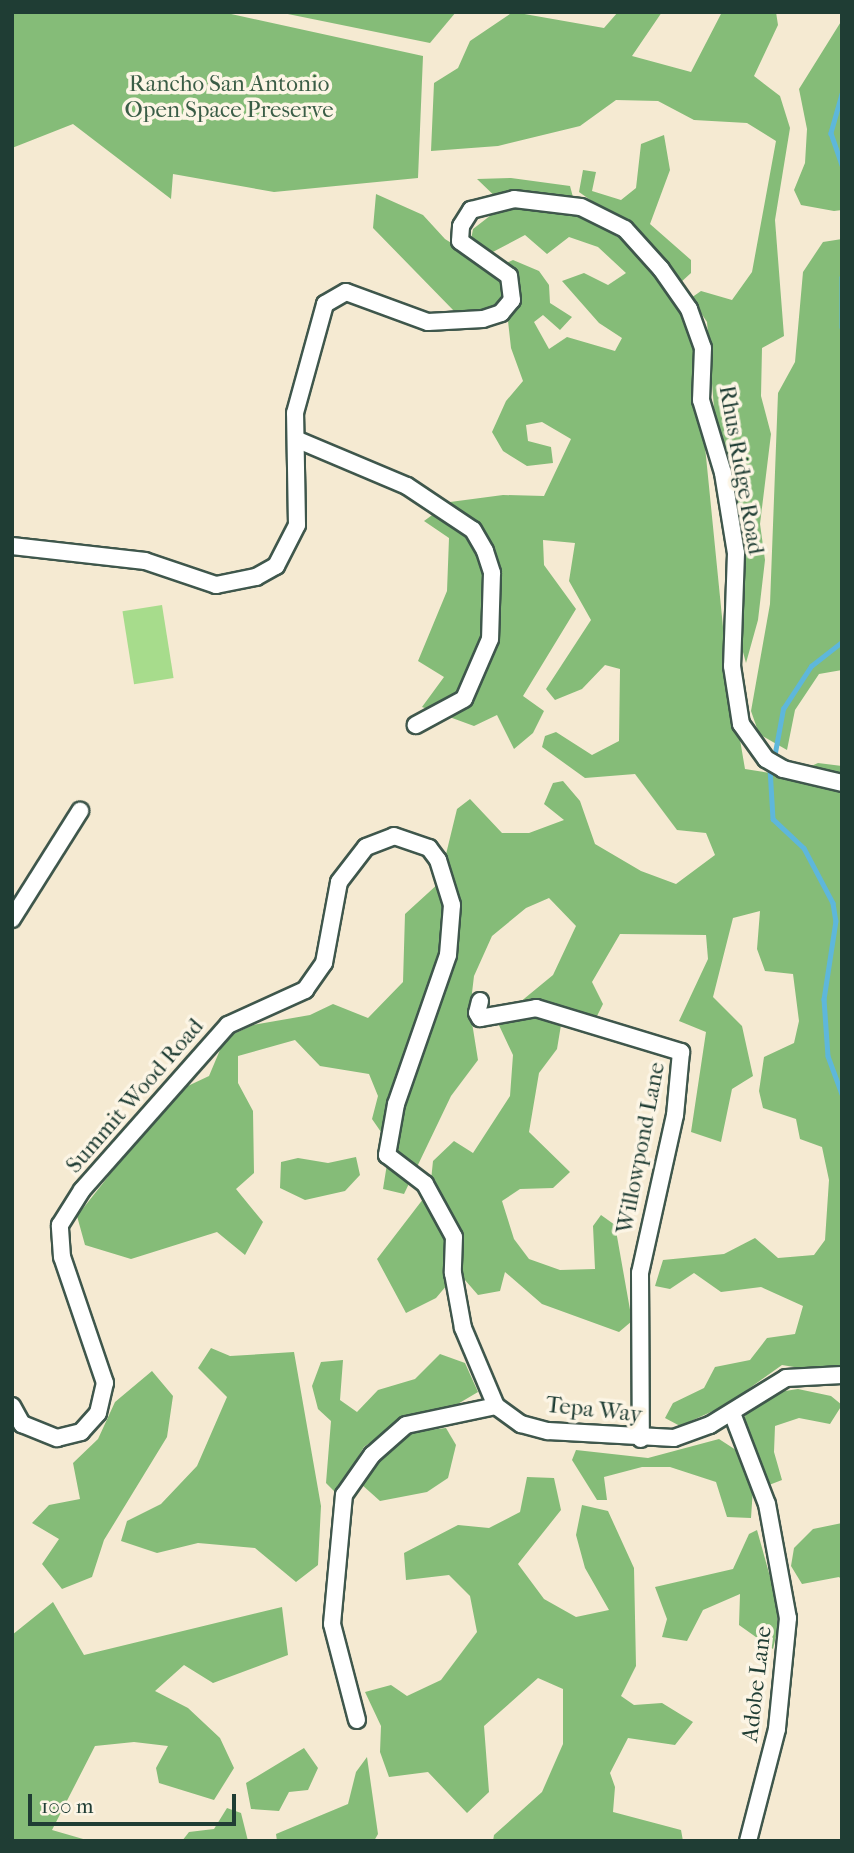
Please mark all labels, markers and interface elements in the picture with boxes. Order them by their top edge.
park label: Rancho San Antonio Open Space Preserve [124,70,334,124]
street label: Rhus Ridge Road [713,383,769,557]
street label: Summit Wood Road [60,1013,210,1179]
street label: Willowpond Lane [611,1060,671,1236]
street label: Tepa Way [545,1391,643,1429]
street label: Adobe Lane [736,1624,778,1744]
scale bar [32,1780,240,1824]
text: 100 m [41,1794,94,1818]

